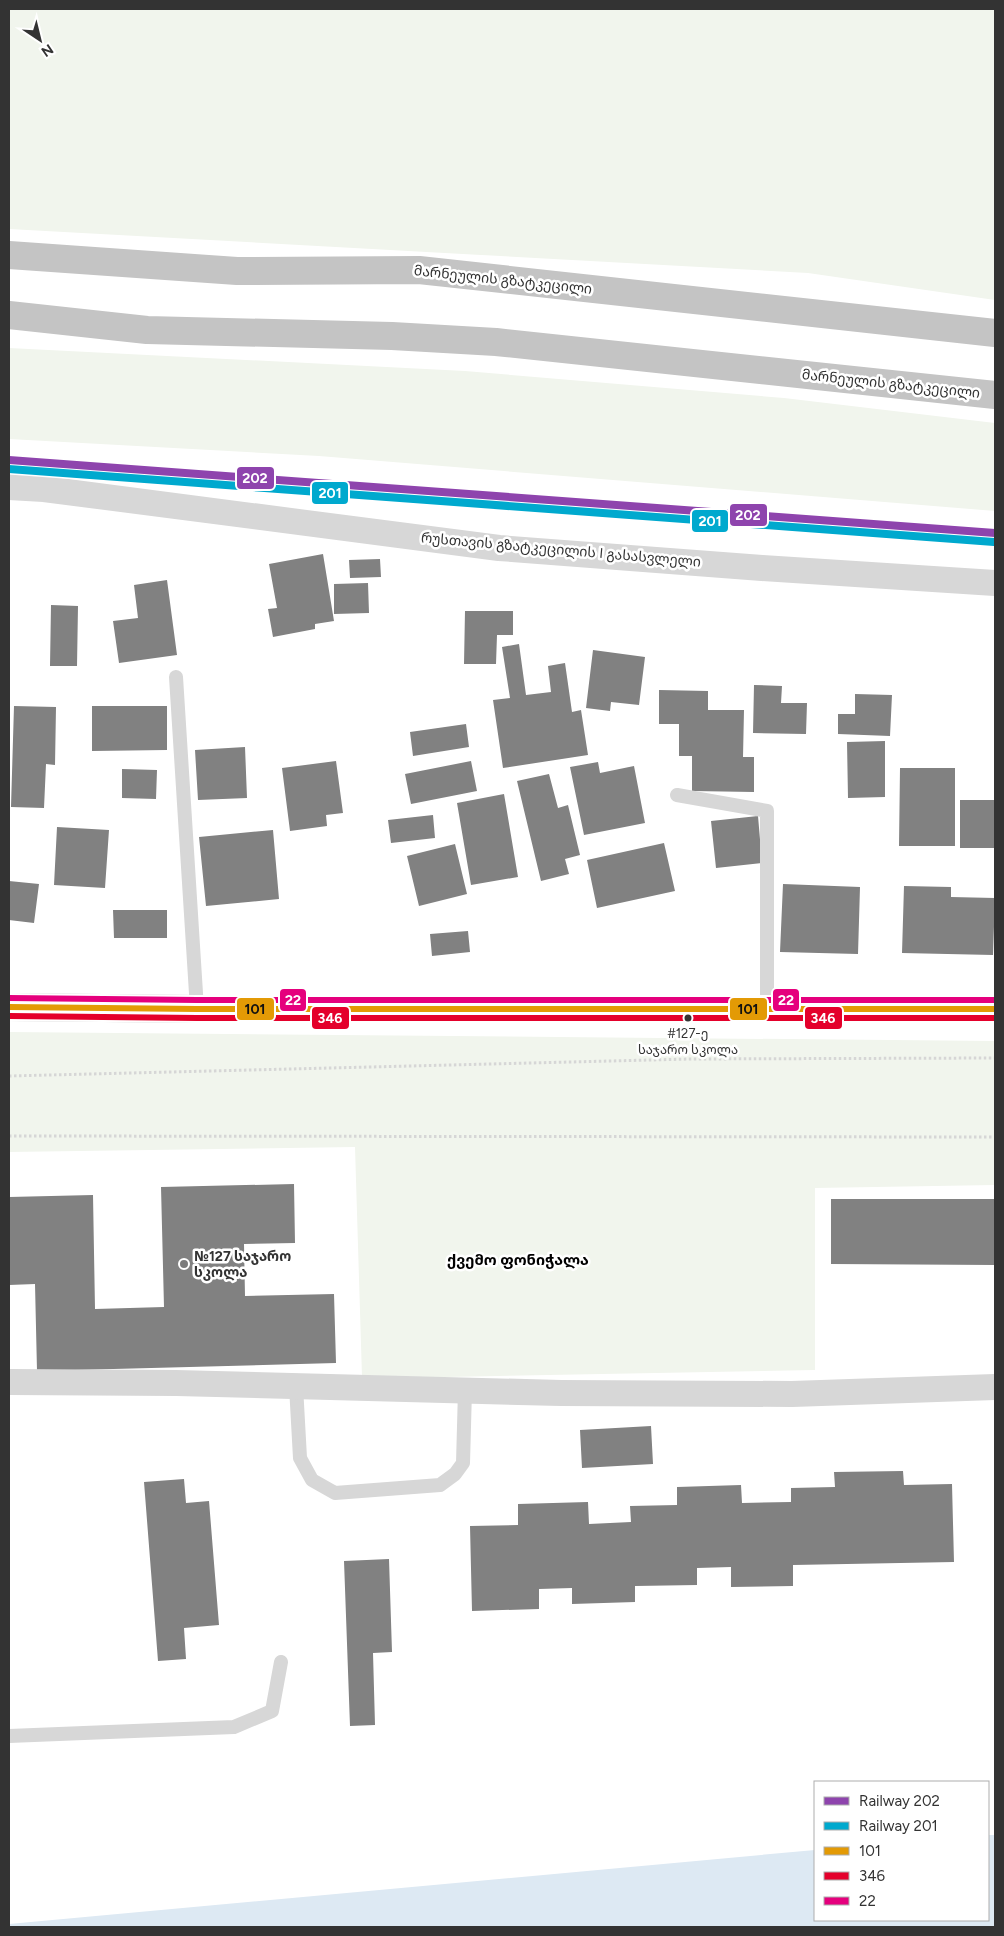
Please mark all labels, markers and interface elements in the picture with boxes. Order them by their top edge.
north arrow [15,15,65,65]
text: N [38,40,56,60]
street label: მარნეულის გზატკეცილი [413,262,593,298]
street label: მარნეულის გზატკეცილი [801,366,981,402]
line badge: 202 [236,466,275,490]
text: 202 [242,470,268,487]
line badge: 201 [311,481,349,505]
text: 201 [318,485,342,502]
line badge: 202 [729,503,768,527]
text: 202 [735,507,761,524]
line badge: 201 [691,509,729,533]
text: 201 [698,513,722,530]
street label: რუსთავის გზატკეცილის I გასასვლელი [420,529,702,571]
line badge: 22 [279,988,307,1012]
line badge: 22 [772,988,800,1012]
text: 22 [285,992,301,1009]
text: 22 [778,992,794,1009]
line badge: 101 [236,997,275,1021]
line badge: 101 [729,997,768,1021]
text: 101 [245,1001,265,1018]
text: 101 [738,1001,758,1018]
line badge: 346 [311,1006,350,1030]
line badge: 346 [804,1006,843,1030]
text: 346 [318,1010,342,1027]
text: 346 [811,1010,835,1027]
marker: #127-ე საჯარო სკოლა [683,1013,693,1023]
place label: #127-ე საჯარო სკოლა [638,1026,738,1058]
place label: №127 საჯარო სკოლა [194,1248,291,1281]
district label: ქვემო ფონიჭალა [447,1251,589,1269]
marker: №127 საჯარო სკოლა [178,1258,190,1270]
legend [814,1781,989,1921]
text: Railway 202 [859,1792,940,1810]
text: Railway 201 [859,1817,938,1835]
text: 101 [859,1842,881,1860]
text: 346 [859,1867,885,1885]
text: 22 [859,1892,876,1910]

